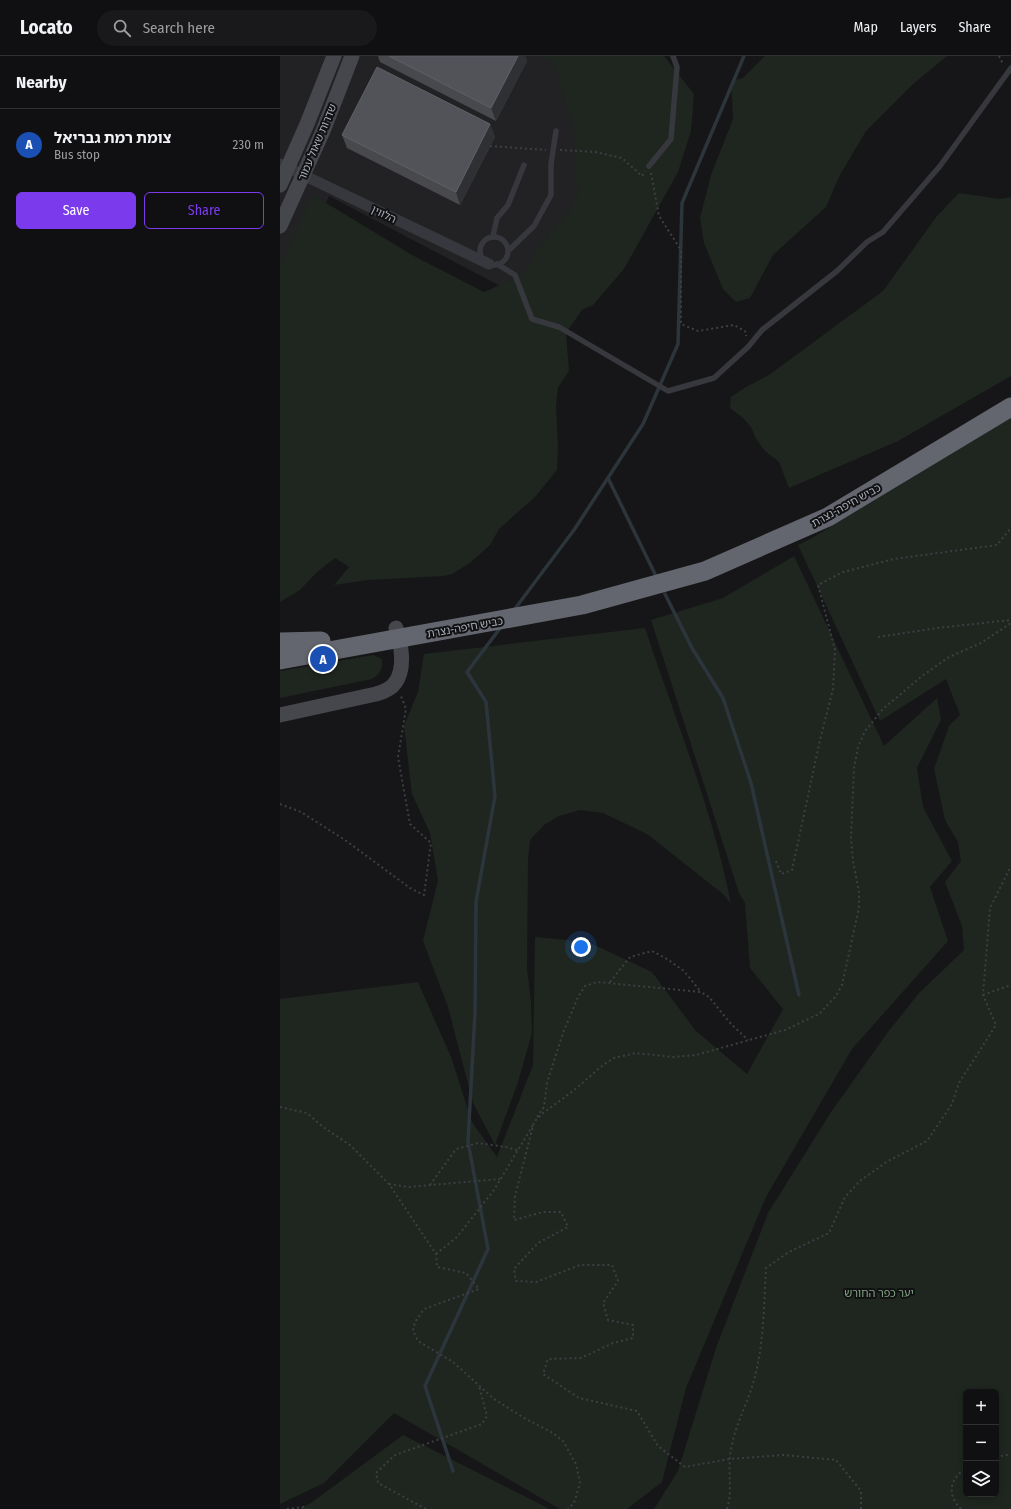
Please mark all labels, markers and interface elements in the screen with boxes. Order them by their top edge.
search box [97,10,377,46]
text: Locato [20,16,73,39]
icon: search [111,17,133,39]
text: Search here [143,19,215,37]
text: Map [854,19,878,36]
text: Layers [900,19,936,36]
text: Share [958,19,991,36]
text: Nearby [16,72,67,93]
street label: שדרות שאול עמור [295,102,339,183]
text: צומת רמת גבריאל [54,129,171,147]
text: A [25,137,33,152]
text: 230 m [233,137,264,152]
text: Bus stop [54,147,100,162]
button: Save [16,192,136,229]
button: Share [144,192,264,229]
street label: הלווין [369,203,398,226]
street label: כביש חיפה-נצרת [809,481,883,530]
street label: כביש חיפה-נצרת [426,614,504,641]
pin: A [310,644,336,674]
your location [571,937,591,957]
park label: יער כפר החורש [844,1287,914,1300]
map controls [963,1389,999,1497]
button: + [963,1389,999,1425]
button: − [963,1425,999,1461]
button: layers [963,1461,999,1497]

